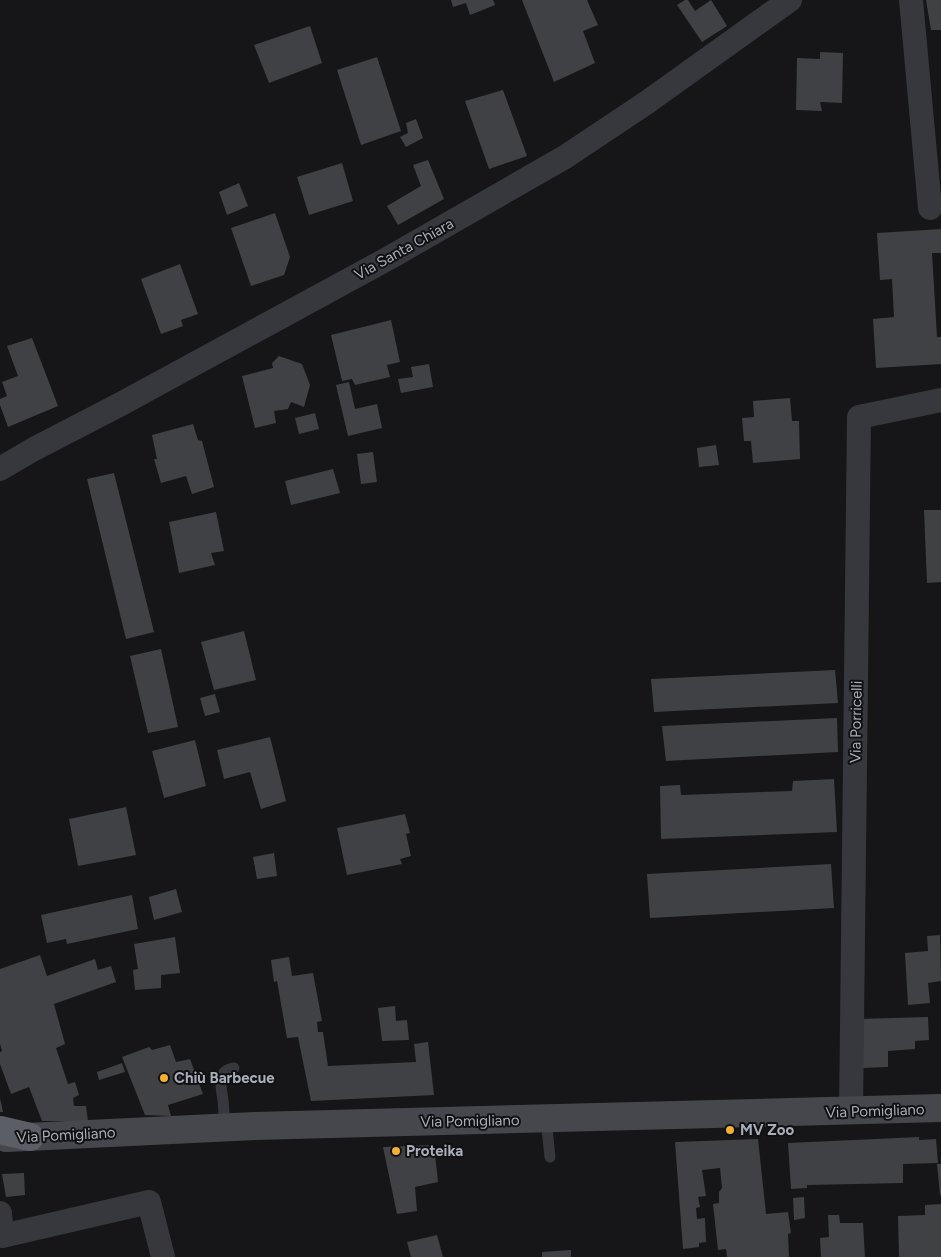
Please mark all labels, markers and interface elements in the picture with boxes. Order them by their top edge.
street label: Via Santa Chiara [351,214,457,284]
street label: Via Porricelli [846,681,866,763]
place label: Chiù Barbecue [174,1069,275,1087]
marker: Chiù Barbecue [158,1072,170,1084]
street label: Via Pomigliano [825,1100,925,1122]
street label: Via Pomigliano [420,1111,520,1131]
place label: MV Zoo [740,1121,794,1139]
street label: Via Pomigliano [16,1123,116,1147]
marker: MV Zoo [724,1124,736,1136]
place label: Proteika [406,1142,463,1160]
marker: Proteika [390,1145,402,1157]

